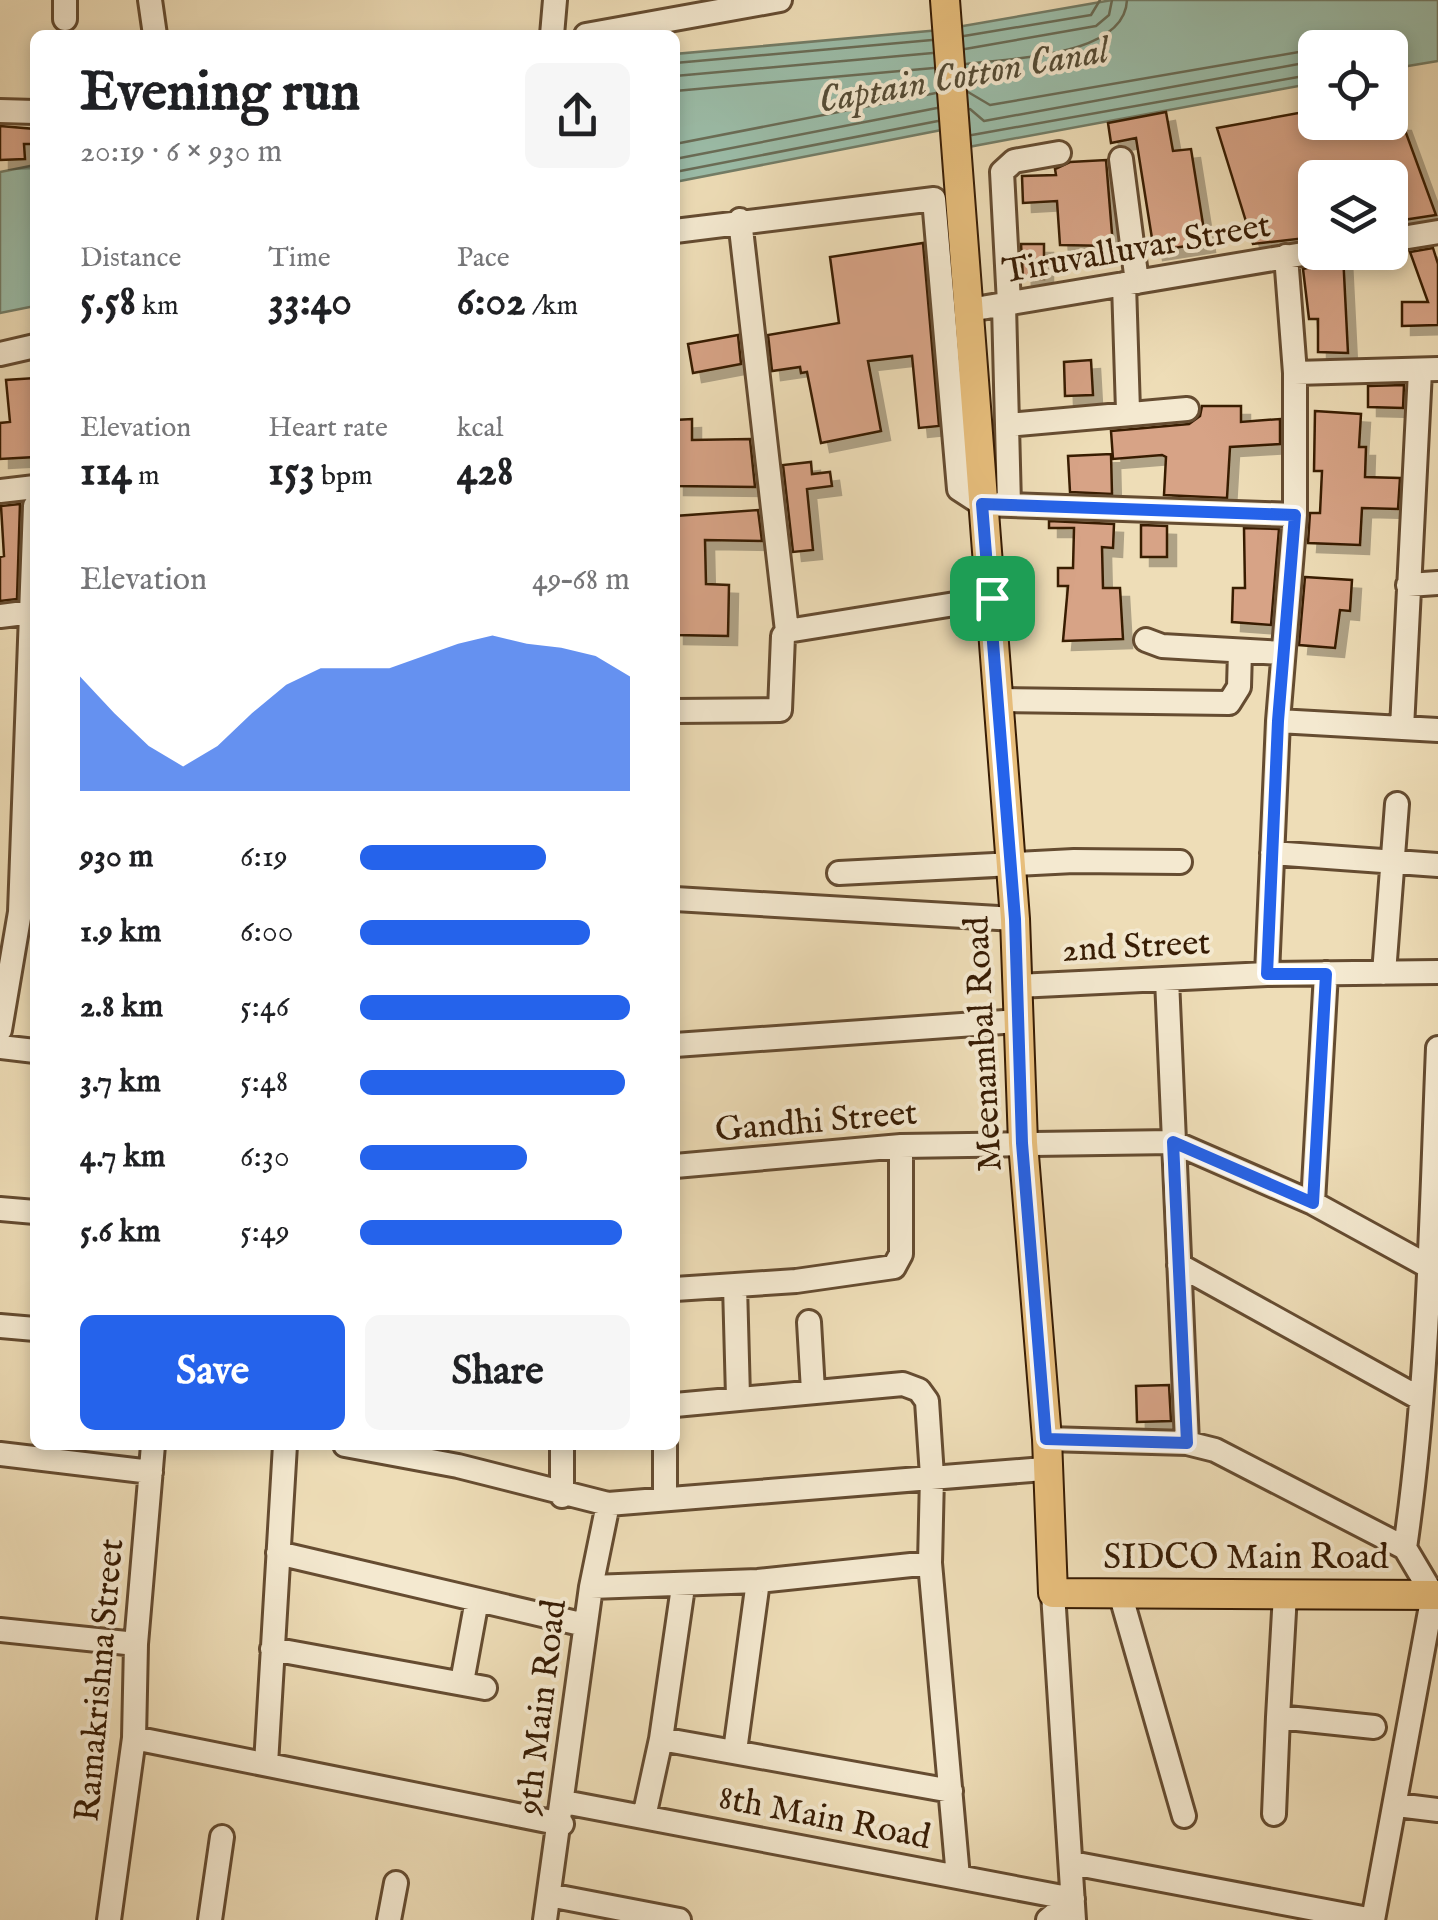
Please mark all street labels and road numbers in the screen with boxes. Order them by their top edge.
street label: Tiruvalluvar Street [999,204,1274,295]
street label: Meenambal Road [955,915,1014,1173]
street label: 2nd Street [1061,921,1211,974]
street label: Gandhi Street [713,1091,919,1154]
street label: SIDCO Main Road [1103,1536,1389,1581]
street label: Ramakrishna Street [66,1537,135,1824]
street label: 9th Main Road [507,1597,578,1818]
street label: 8th Main Road [715,1776,935,1861]

